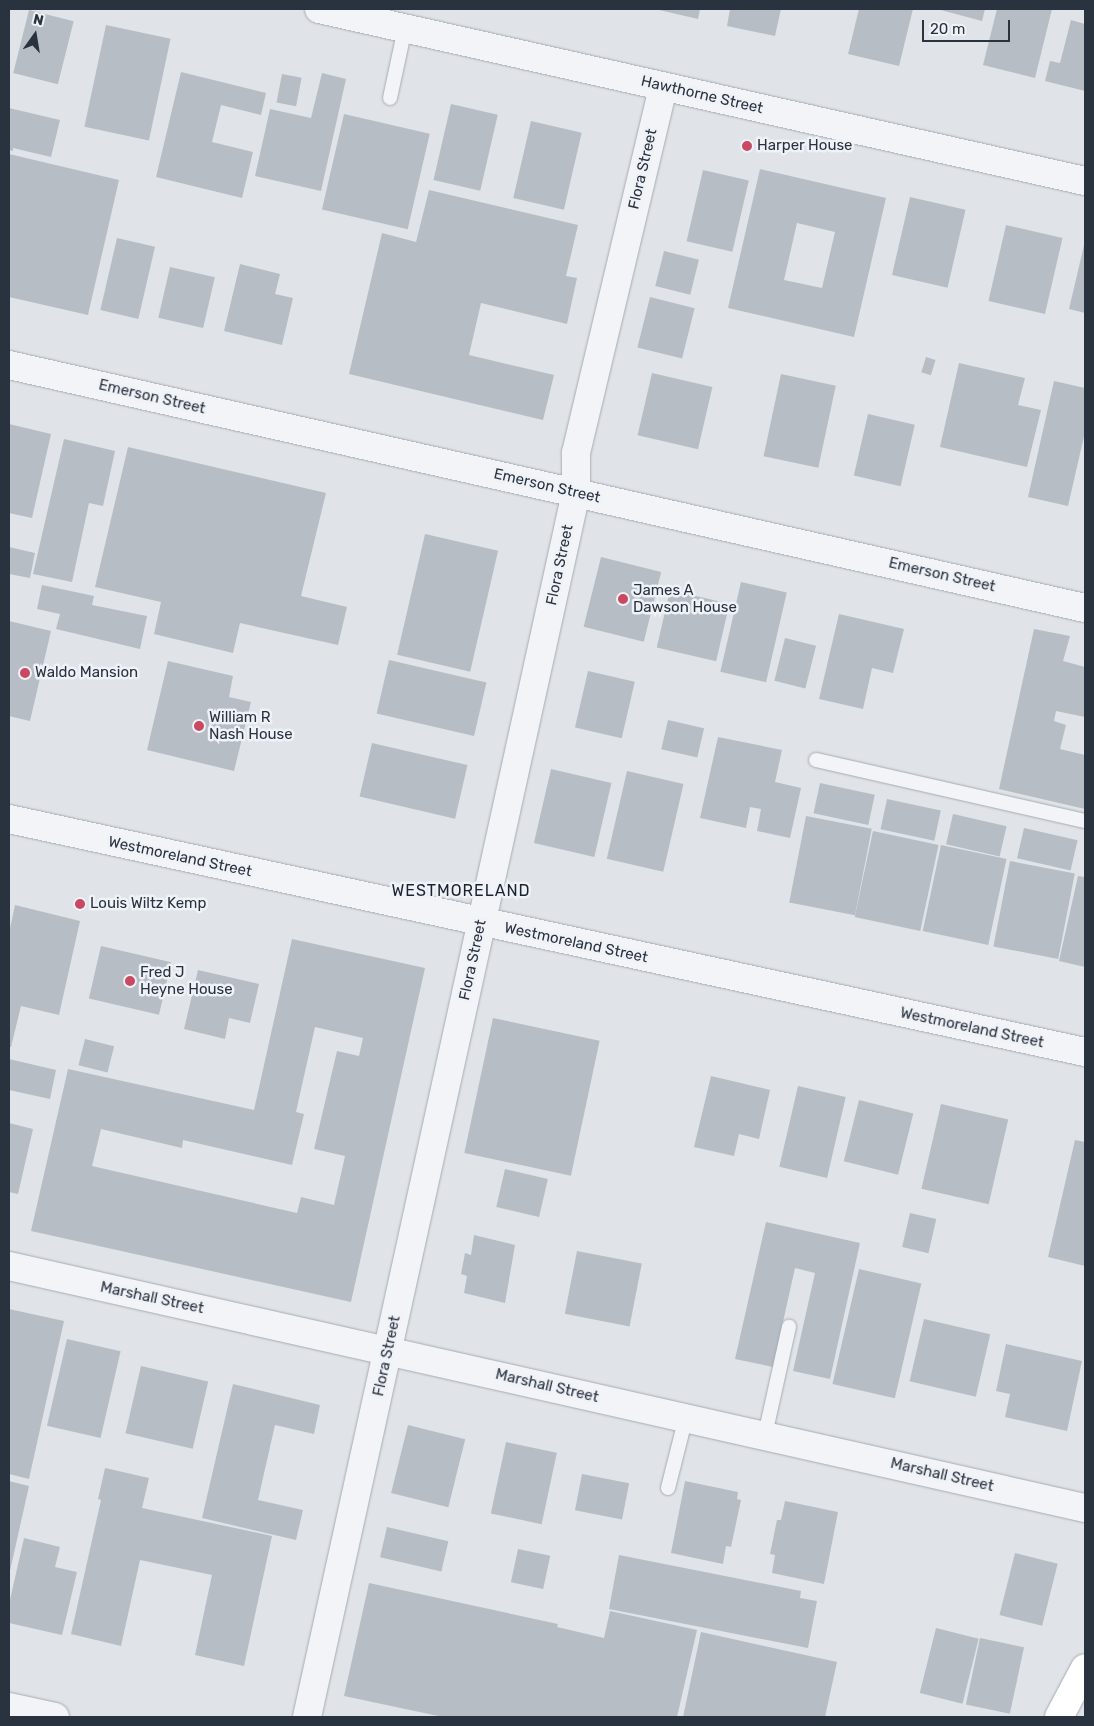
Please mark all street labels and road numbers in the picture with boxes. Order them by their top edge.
street label: Hawthorne Street [639,72,765,118]
street label: Flora Street [625,127,661,211]
street label: Emerson Street [97,376,207,418]
street label: Emerson Street [492,465,602,507]
street label: Flora Street [543,523,577,607]
street label: Emerson Street [887,554,997,596]
street label: Westmoreland Street [106,833,254,881]
street label: Flora Street [456,918,490,1002]
street label: Westmoreland Street [502,919,650,967]
street label: Westmoreland Street [898,1004,1046,1052]
street label: Marshall Street [99,1278,205,1318]
street label: Flora Street [370,1314,404,1398]
street label: Marshall Street [494,1365,600,1407]
street label: Marshall Street [889,1454,995,1496]

